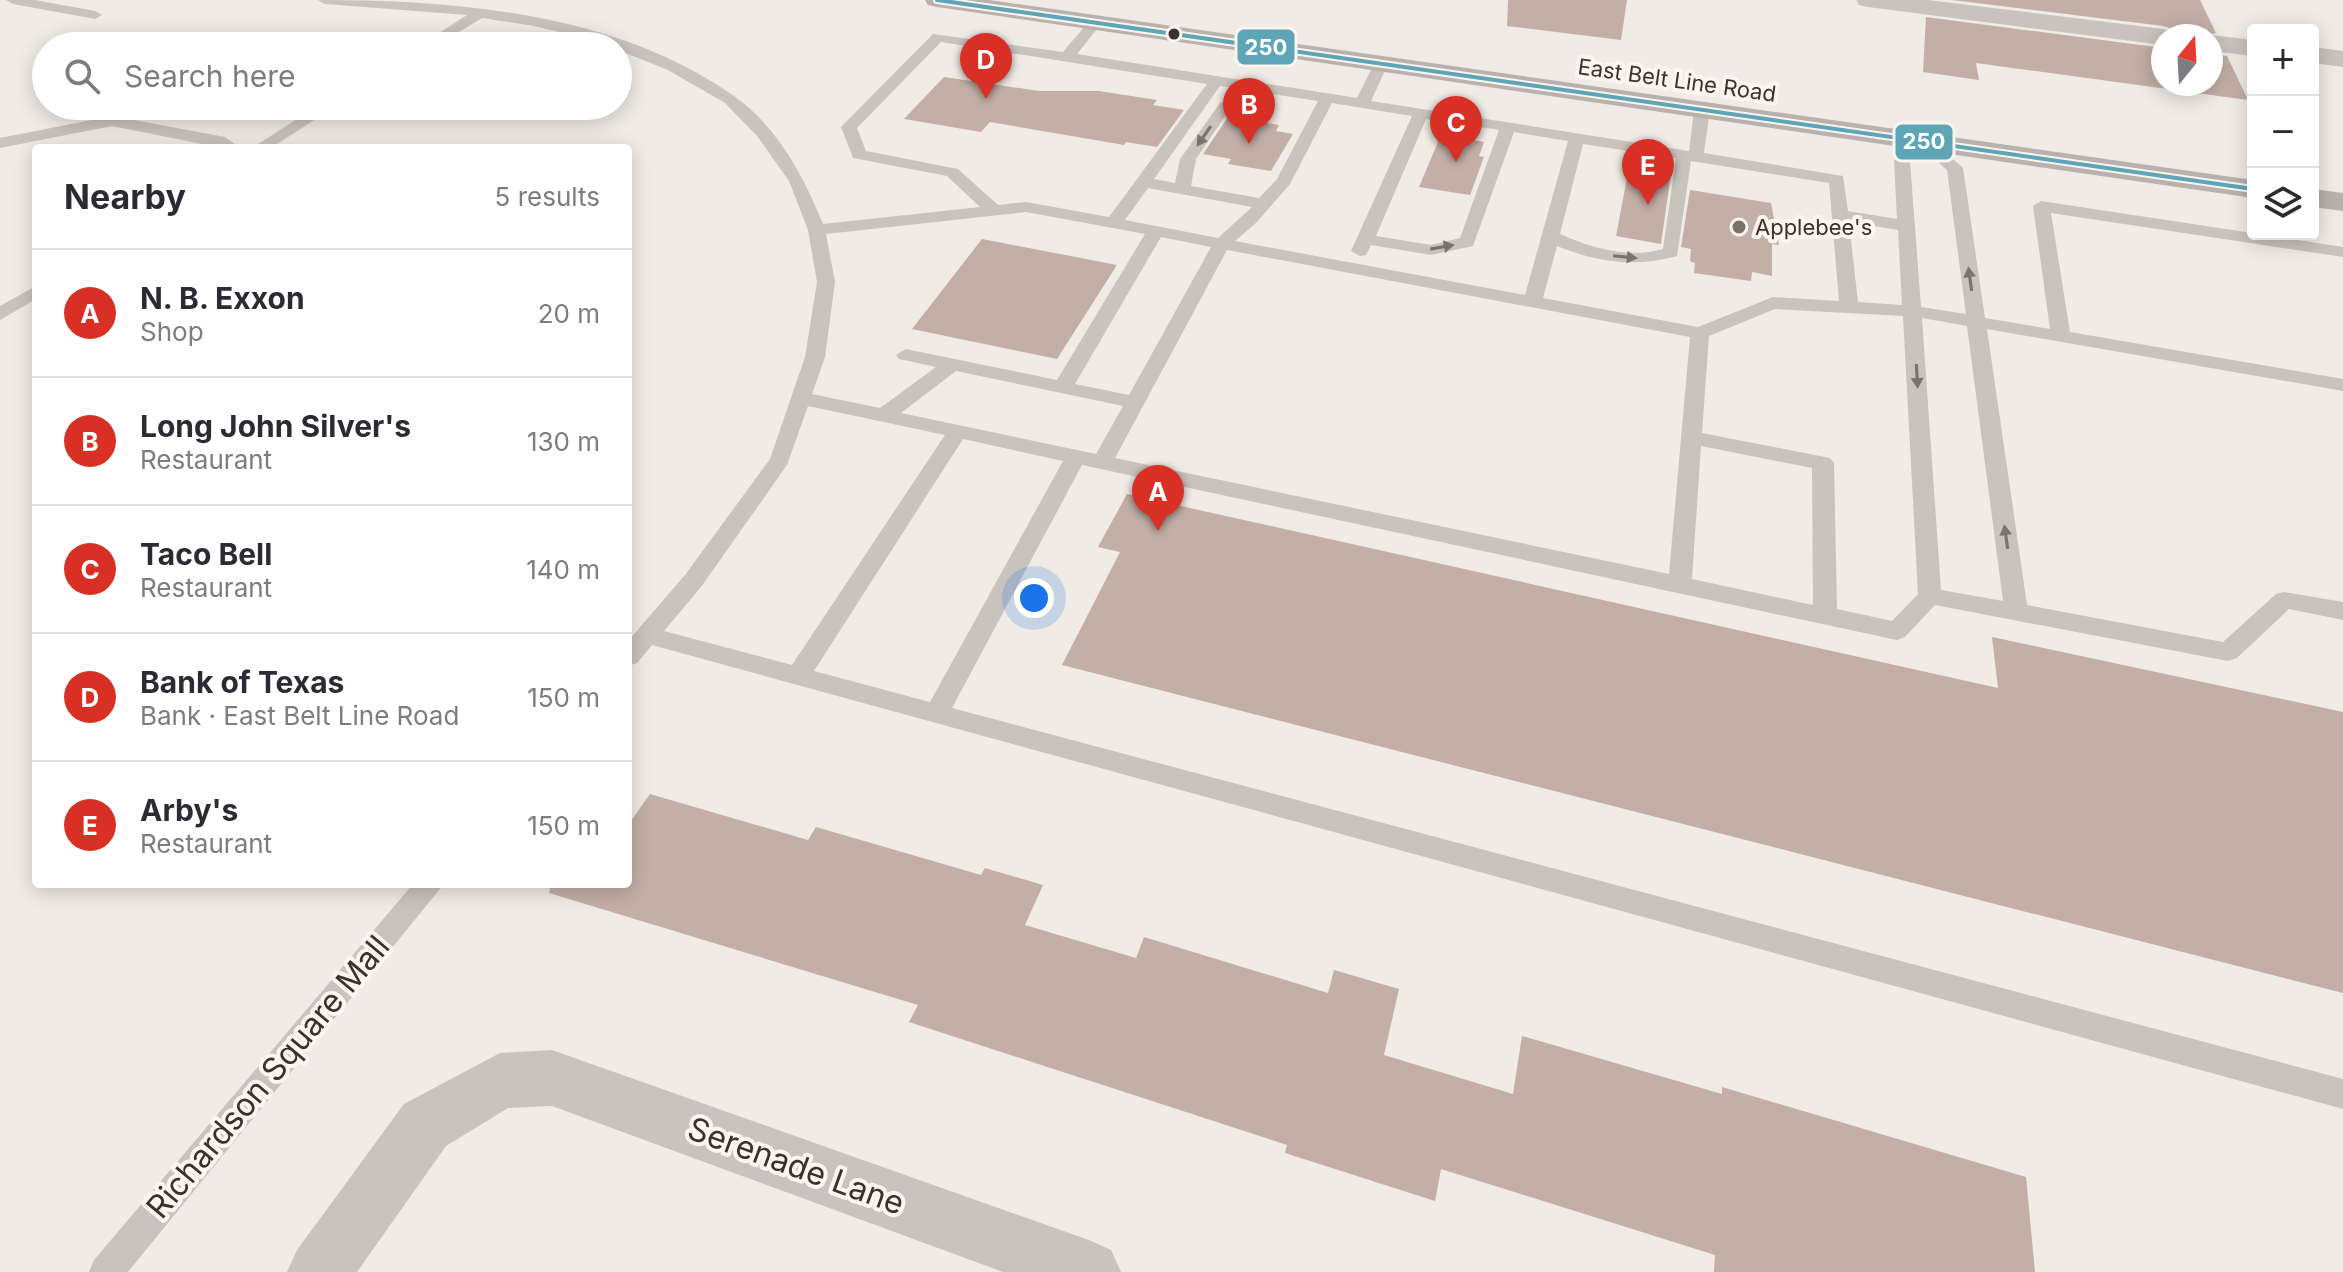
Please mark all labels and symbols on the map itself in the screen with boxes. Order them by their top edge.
north arrow [2151,24,2223,96]
unlabelled marker [1166,26,1182,42]
line badge: 250 [1236,28,1296,66]
pin: D [960,33,1012,99]
text: 250 [1245,34,1287,60]
street label: East Belt Line Road [1576,53,1778,107]
pin: B [1223,78,1275,144]
pin: C [1430,96,1482,162]
line badge: 250 [1894,123,1954,161]
one-way arrow [1197,125,1213,146]
text: 250 [1903,128,1945,154]
pin: E [1622,139,1674,205]
place label: Applebee's [1755,214,1872,240]
marker: Applebee's [1730,218,1748,236]
one-way arrow [1429,240,1454,253]
one-way arrow [1613,251,1638,264]
one-way arrow [1963,267,1976,292]
one-way arrow [1911,364,1924,389]
pin: A [1132,465,1184,531]
one-way arrow [1999,524,2012,549]
your location [1014,578,1054,618]
street label: Richardson Square Mall [138,927,397,1226]
street label: Serenade Lane [683,1108,910,1223]

